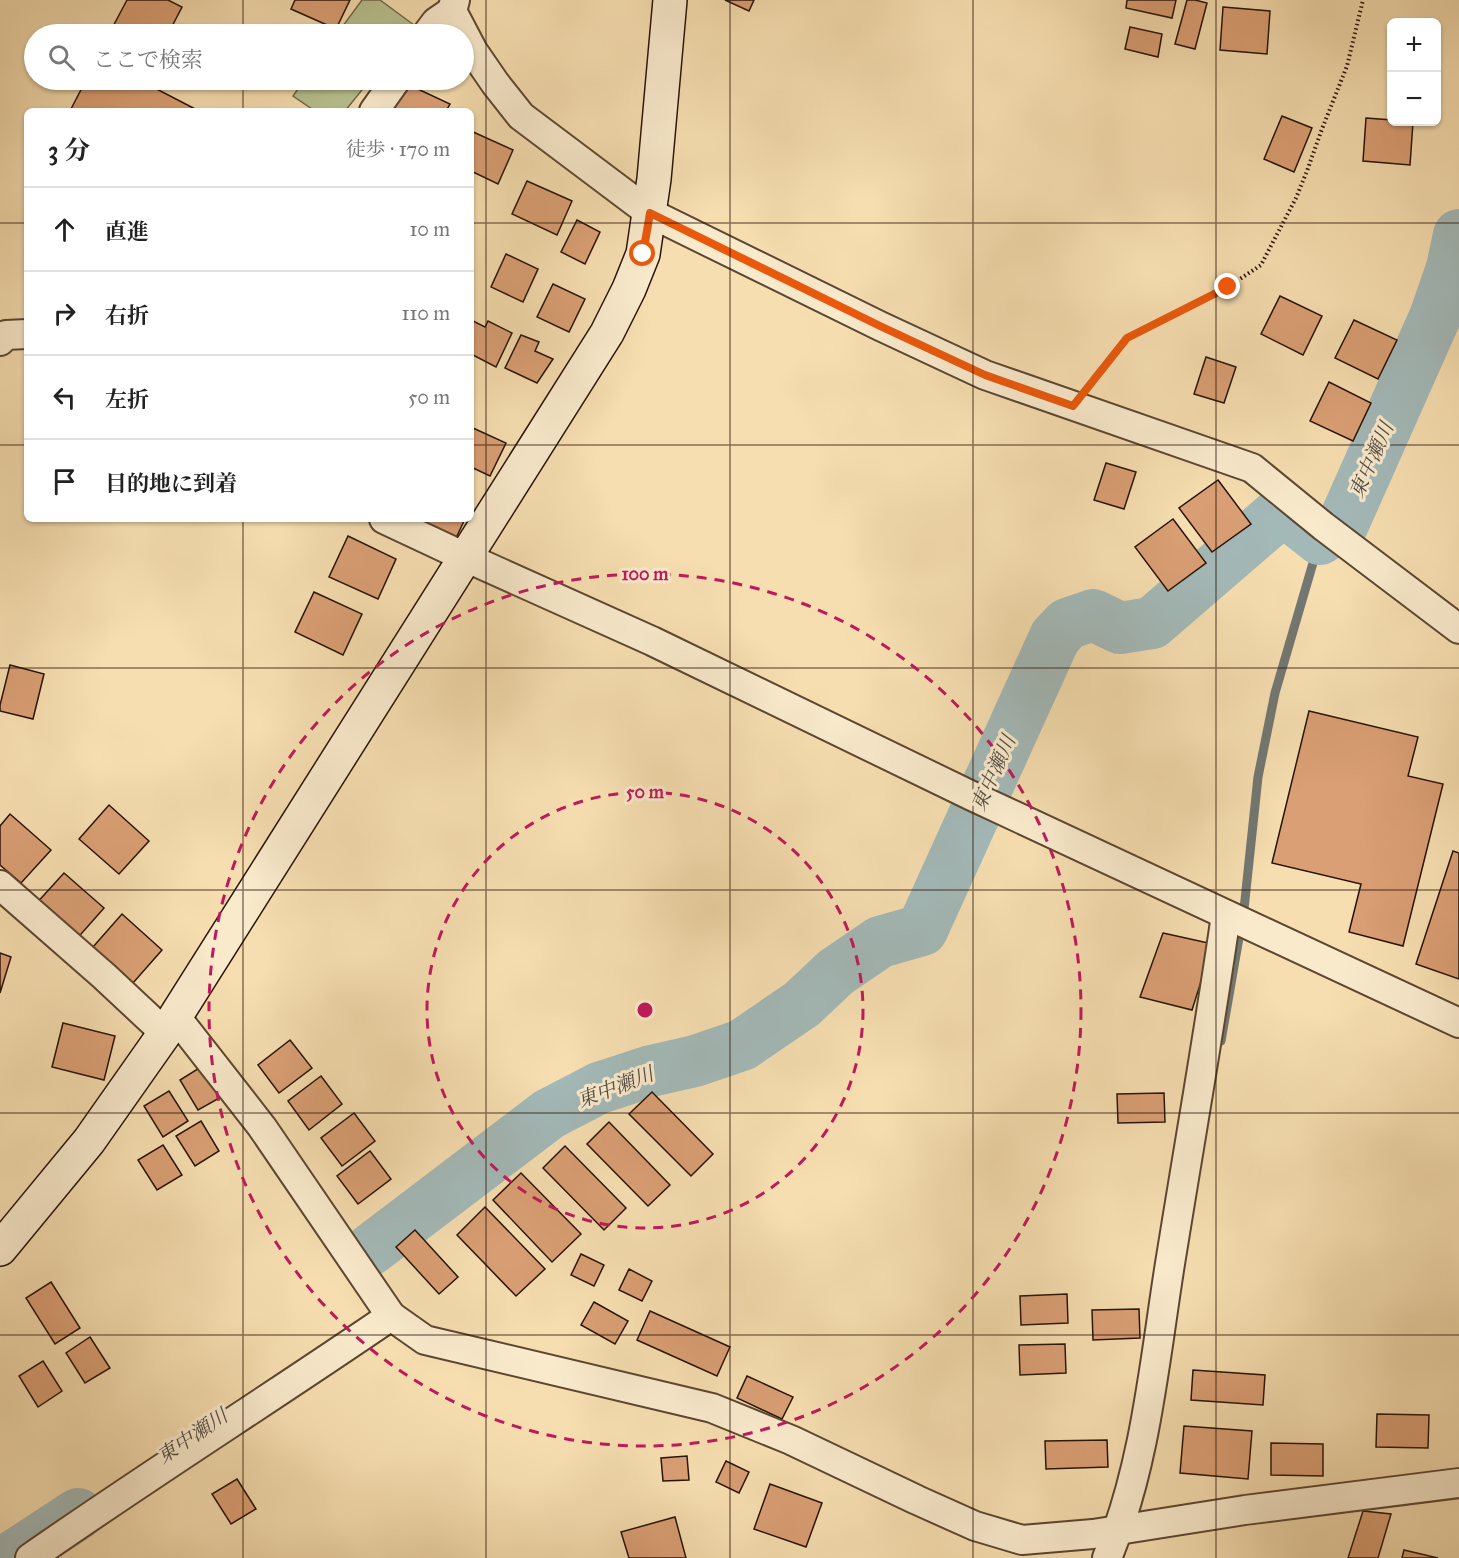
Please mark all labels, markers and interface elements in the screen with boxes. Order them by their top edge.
map controls [1387,18,1441,126]
button: + [1387,18,1441,72]
search box [24,24,474,90]
icon: search [45,41,78,74]
text: ここで検索 [93,46,203,73]
button: − [1387,72,1441,126]
text: 3 分 [48,134,90,166]
text: 徒歩 · 170 m [346,137,450,161]
icon: ahead [48,213,81,246]
text: 10 m [409,217,450,241]
text: 直進 [105,218,149,245]
route start [629,240,655,266]
route end [1214,273,1240,299]
icon: right [48,297,81,330]
text: 110 m [402,301,450,325]
text: 右折 [105,302,149,329]
icon: left [48,381,81,414]
text: 50 m [408,385,450,409]
text: 左折 [105,386,149,413]
water label: 東中瀬川 [1344,417,1399,501]
icon: arrive [48,465,81,498]
text: 目的地に到着 [105,470,237,497]
text: 100 m [622,563,669,585]
water label: 東中瀬川 [966,730,1021,814]
text: 50 m [626,781,665,803]
centre of rings [635,1000,655,1020]
water label: 東中瀬川 [573,1061,659,1113]
water label: 東中瀬川 [152,1403,234,1468]

